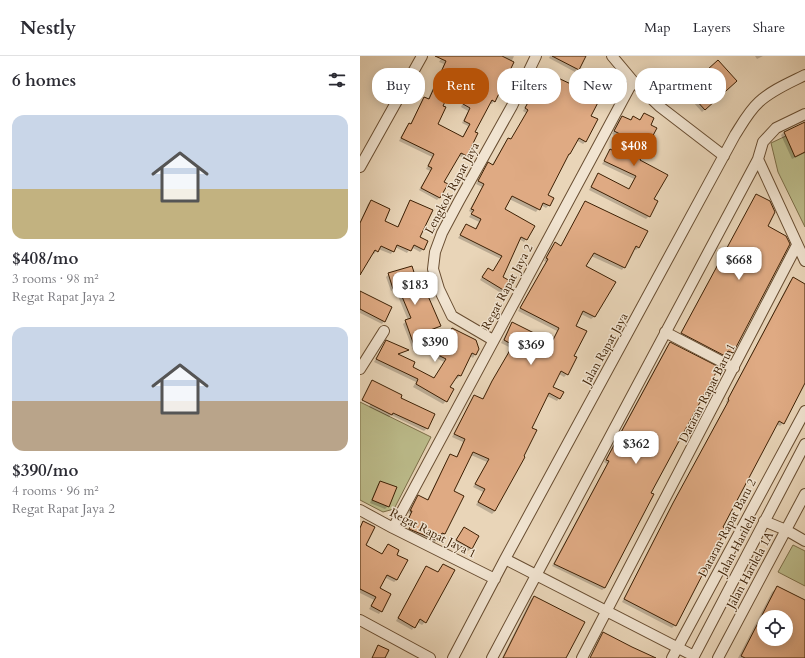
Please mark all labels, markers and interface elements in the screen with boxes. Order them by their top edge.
text: Nestly [20,15,76,41]
text: Map [644,18,671,37]
text: Layers [693,18,731,37]
text: Share [753,18,785,37]
chip: Buy [372,68,425,104]
chip: Rent [433,68,489,104]
chip: Filters [497,68,561,104]
chip: New [569,68,627,104]
chip: Apartment [635,68,726,104]
text: 6 homes [12,69,76,92]
icon: filters [326,69,348,91]
pin: $408 [610,133,658,167]
text: $408 [621,137,647,155]
street label: Lengkok Rapat Jaya [421,139,483,237]
icon: home [144,141,216,213]
street label: Regat Rapat Jaya 2 [478,241,536,333]
text: $408/mo [12,247,78,270]
pin: $668 [715,247,763,281]
text: $668 [726,251,752,269]
text: 3 rooms · 98 m² [12,270,99,288]
pin: $183 [391,272,439,306]
text: $183 [402,276,428,294]
text: Regat Rapat Jaya 2 [12,288,115,306]
street label: Jalan Rapat Jaya [578,309,632,390]
pin: $390 [411,329,459,363]
pin: $369 [507,332,555,366]
text: $390 [422,333,448,351]
text: $369 [518,336,544,354]
street label: Dataran Rapat Baru 1 [675,341,739,445]
icon: home [144,353,216,425]
pin: $362 [612,431,660,465]
text: $362 [623,435,649,453]
text: $390/mo [12,459,78,482]
street label: Dataran Rapat Baru 2 [694,476,760,580]
text: 4 rooms · 96 m² [12,482,99,500]
text: Regat Rapat Jaya 2 [12,500,115,518]
street label: Regat Rapat Jaya 1 [387,504,479,562]
street label: Jalan Harilela [713,511,760,580]
street label: Jalan Harilela 1A [722,528,777,613]
map controls [757,610,793,646]
button: locate [757,610,793,646]

